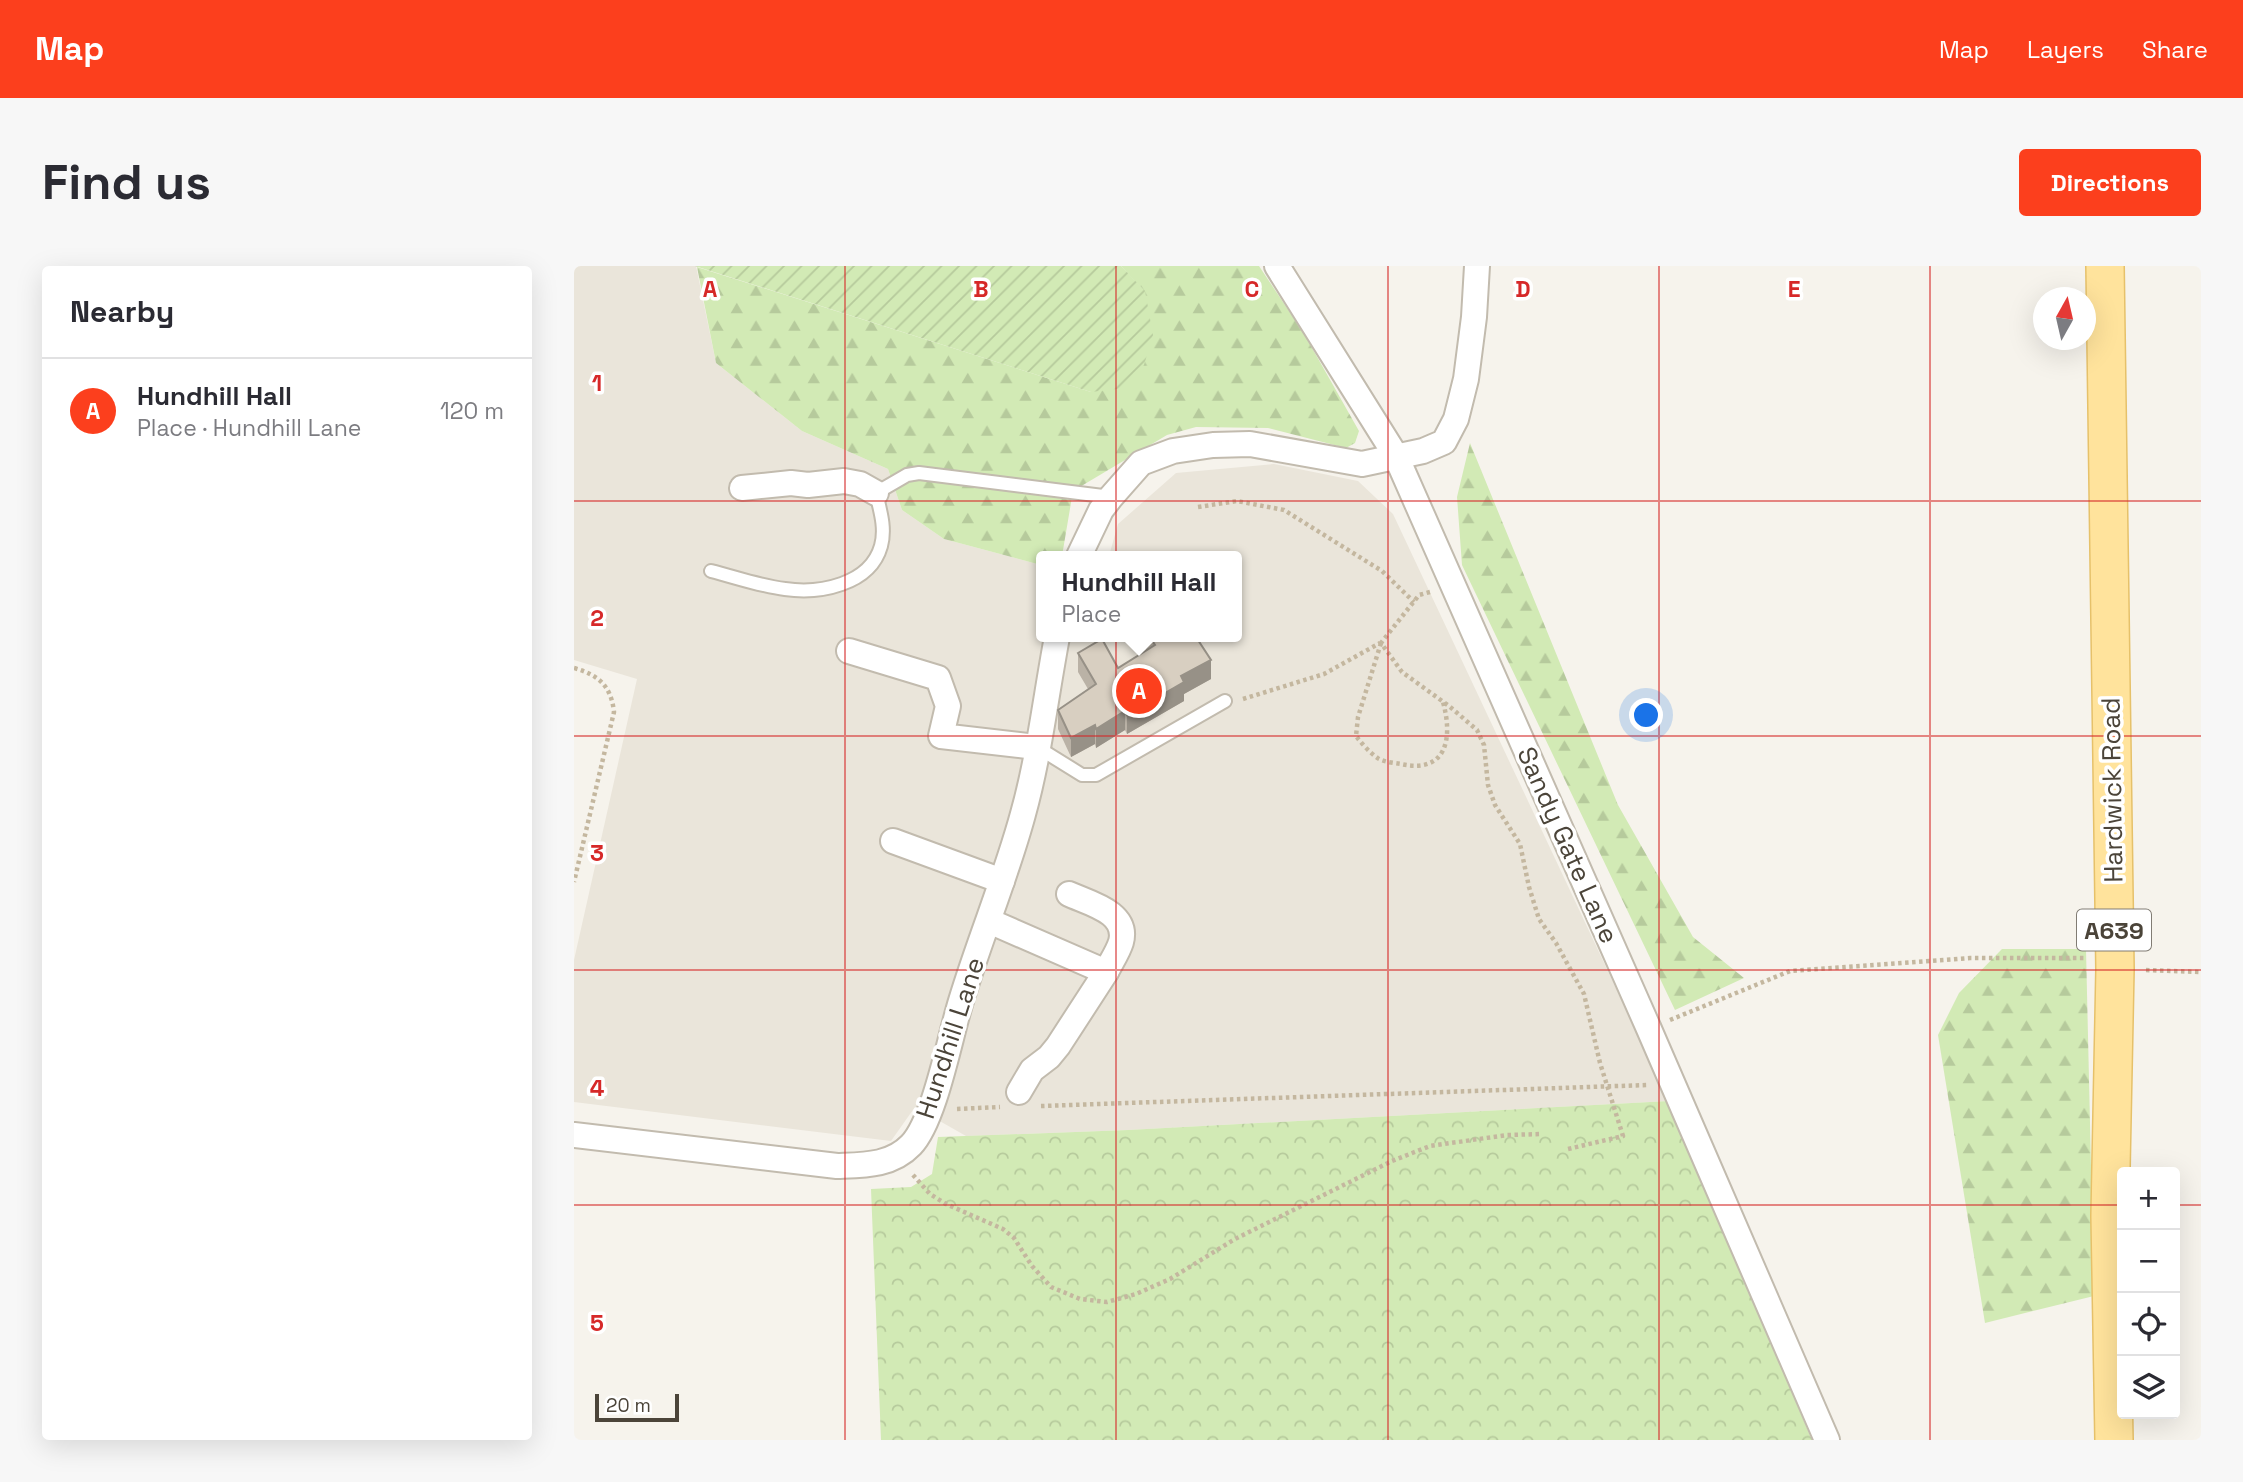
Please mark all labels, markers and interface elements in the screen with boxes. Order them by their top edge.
text: Map [35,28,104,70]
text: Map [1939,34,1989,65]
text: Layers [2027,34,2104,65]
text: Share [2142,34,2208,65]
button: Directions [2019,149,2201,216]
text: Find us [42,151,211,213]
text: A [703,274,718,304]
text: B [973,274,989,304]
text: C [1245,274,1259,304]
text: D [1515,274,1531,304]
text: E [1788,274,1800,304]
north arrow [2033,287,2096,350]
text: Nearby [70,292,174,331]
text: 1 [592,368,602,398]
text: Hundhill Hall [137,379,292,413]
text: A [86,396,100,426]
text: 120 m [440,396,504,426]
text: Place · Hundhill Lane [137,413,361,443]
popup [1036,551,1242,642]
text: Hundhill Hall [1062,565,1216,599]
text: Place [1062,599,1121,629]
text: 2 [590,603,604,633]
pin: A [1116,665,1162,717]
street label: Hardwick Road [2093,697,2131,883]
your location [1629,698,1663,732]
street label: Sandy Gate Lane [1509,741,1627,949]
text: 3 [590,838,604,868]
road number: A639 [2077,910,2151,950]
street label: Hundhill Lane [908,953,992,1123]
text: 4 [590,1073,605,1103]
map controls [2117,1167,2180,1419]
button: + [2117,1167,2180,1230]
button: − [2117,1230,2180,1293]
button: locate [2117,1293,2180,1356]
text: 5 [590,1308,604,1338]
button: layers [2117,1356,2180,1419]
scale bar [595,1391,679,1423]
text: 20 m [606,1393,651,1418]

